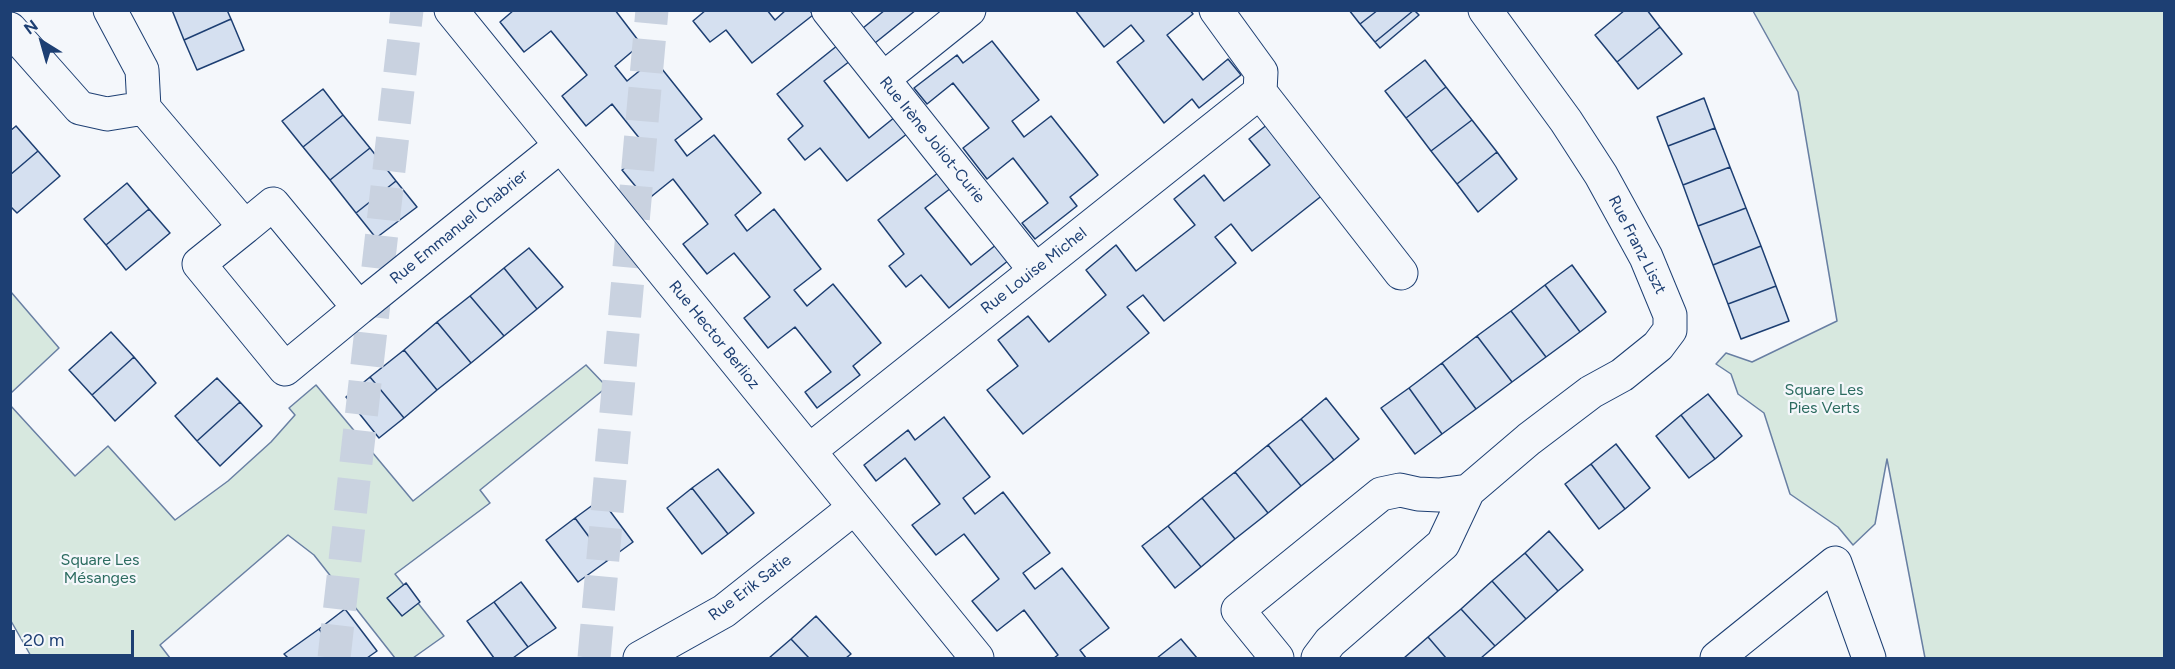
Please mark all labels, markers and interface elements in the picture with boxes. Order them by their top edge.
north arrow [12,12,72,72]
text: N [20,16,42,39]
street label: Rue Irène Joliot-Curie [875,73,989,207]
street label: Rue Emmanuel Chabrier [386,165,532,289]
street label: Rue Franz Liszt [1604,193,1670,297]
street label: Rue Louise Michel [977,224,1091,318]
street label: Rue Hector Berlioz [664,277,764,393]
park label: Square Les Pies Verts [1785,380,1863,418]
park label: Square Les Mésanges [61,550,139,588]
street label: Rue Erik Satie [705,551,795,625]
scale bar [15,618,136,656]
text: 20 m [23,629,64,651]

